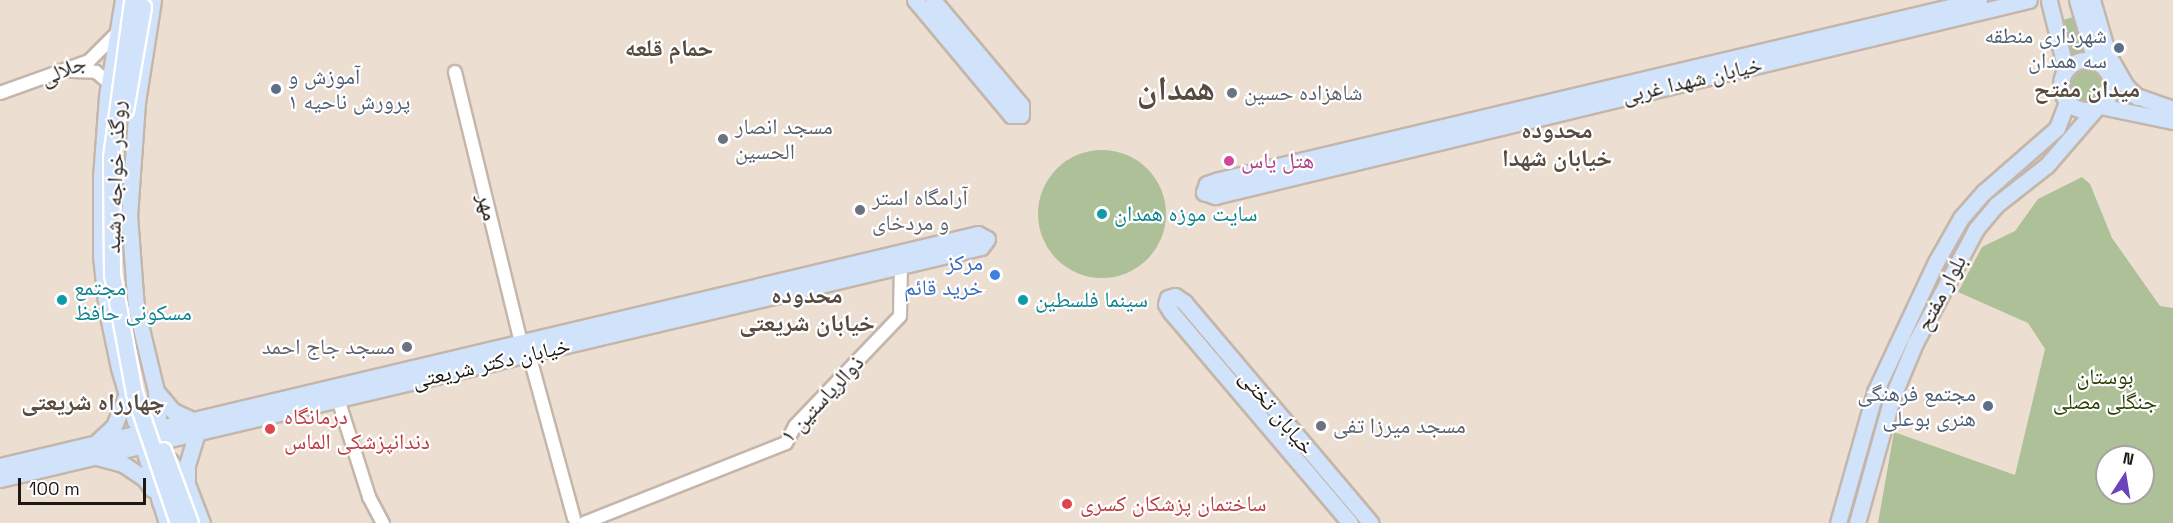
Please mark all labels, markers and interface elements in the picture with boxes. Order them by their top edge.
place label: شهرداری منطقه سه همدان [1984,22,2107,74]
district label: حمام قلعه [625,34,713,62]
marker: شهرداری منطقه سه همدان [2112,41,2126,55]
street label: جلالی [36,49,90,91]
street label: خیابان شهدا غربی [1619,51,1765,109]
place label: آموزش و پرورش ناحیه ۱ [288,63,410,114]
district label: همدان [1137,69,1215,109]
district label: میدان مفتح [2034,75,2140,103]
place label: شاهزاده حسین [1244,80,1362,106]
marker: آموزش و پرورش ناحیه ۱ [269,82,283,96]
marker: شاهزاده حسین [1225,86,1239,100]
street label: روگذر خواجه رشید [99,100,131,254]
place label: مسجد انصار الحسین [735,113,833,164]
district label: محدوده خیابان شهدا [1502,116,1612,172]
marker: مسجد انصار الحسین [716,132,730,146]
place label: هتل یاس [1241,148,1314,174]
marker: هتل یاس [1222,154,1236,168]
place label: آرامگاه استر و مردخای [872,184,968,236]
street label: مهر [472,191,504,223]
place label: سایت موزه همدان [1114,201,1257,227]
marker: آرامگاه استر و مردخای [853,203,867,217]
marker: سایت موزه همدان [1095,207,1109,221]
place label: مرکز خرید قائم [904,249,983,300]
street label: بلوار مفتح [1910,250,1972,336]
marker: مرکز خرید قائم [988,268,1002,282]
place label: مجتمع مسکونی حافظ [74,274,192,326]
district label: محدوده خیابان شریعتی [739,281,875,337]
place label: سینما فلسطین [1035,287,1148,313]
marker: مجتمع مسکونی حافظ [55,293,69,307]
marker: سینما فلسطین [1016,293,1030,307]
street label: خیابان دکتر شریعتی [409,332,573,394]
place label: مسجد جاج احمد [262,334,395,360]
marker: مسجد جاج احمد [400,340,414,354]
street label: ذوالریاستین ۱ [775,350,869,448]
park label: بوستان جنگلی مصلی [2053,363,2157,414]
street label: خیابان تختی [1234,364,1320,460]
place label: مجتمع فرهنگی هنری بوعلی [1857,380,1976,432]
district label: چهارراه شریعتی [21,388,165,416]
marker: مجتمع فرهنگی هنری بوعلی [1981,399,1995,413]
place label: درمانگاه دندانپزشکی الماس [284,403,430,454]
place label: مسجد میرزا تفی [1333,413,1466,439]
marker: مسجد میرزا تفی [1314,419,1328,433]
marker: درمانگاه دندانپزشکی الماس [261,420,279,438]
north arrow [2095,445,2155,505]
text: N [2121,447,2136,470]
scale bar [21,466,148,504]
text: 100 m [29,477,80,500]
place label: ساختمان پزشکان کسری [1080,491,1266,517]
marker: ساختمان پزشکان کسری [1058,495,1076,513]

